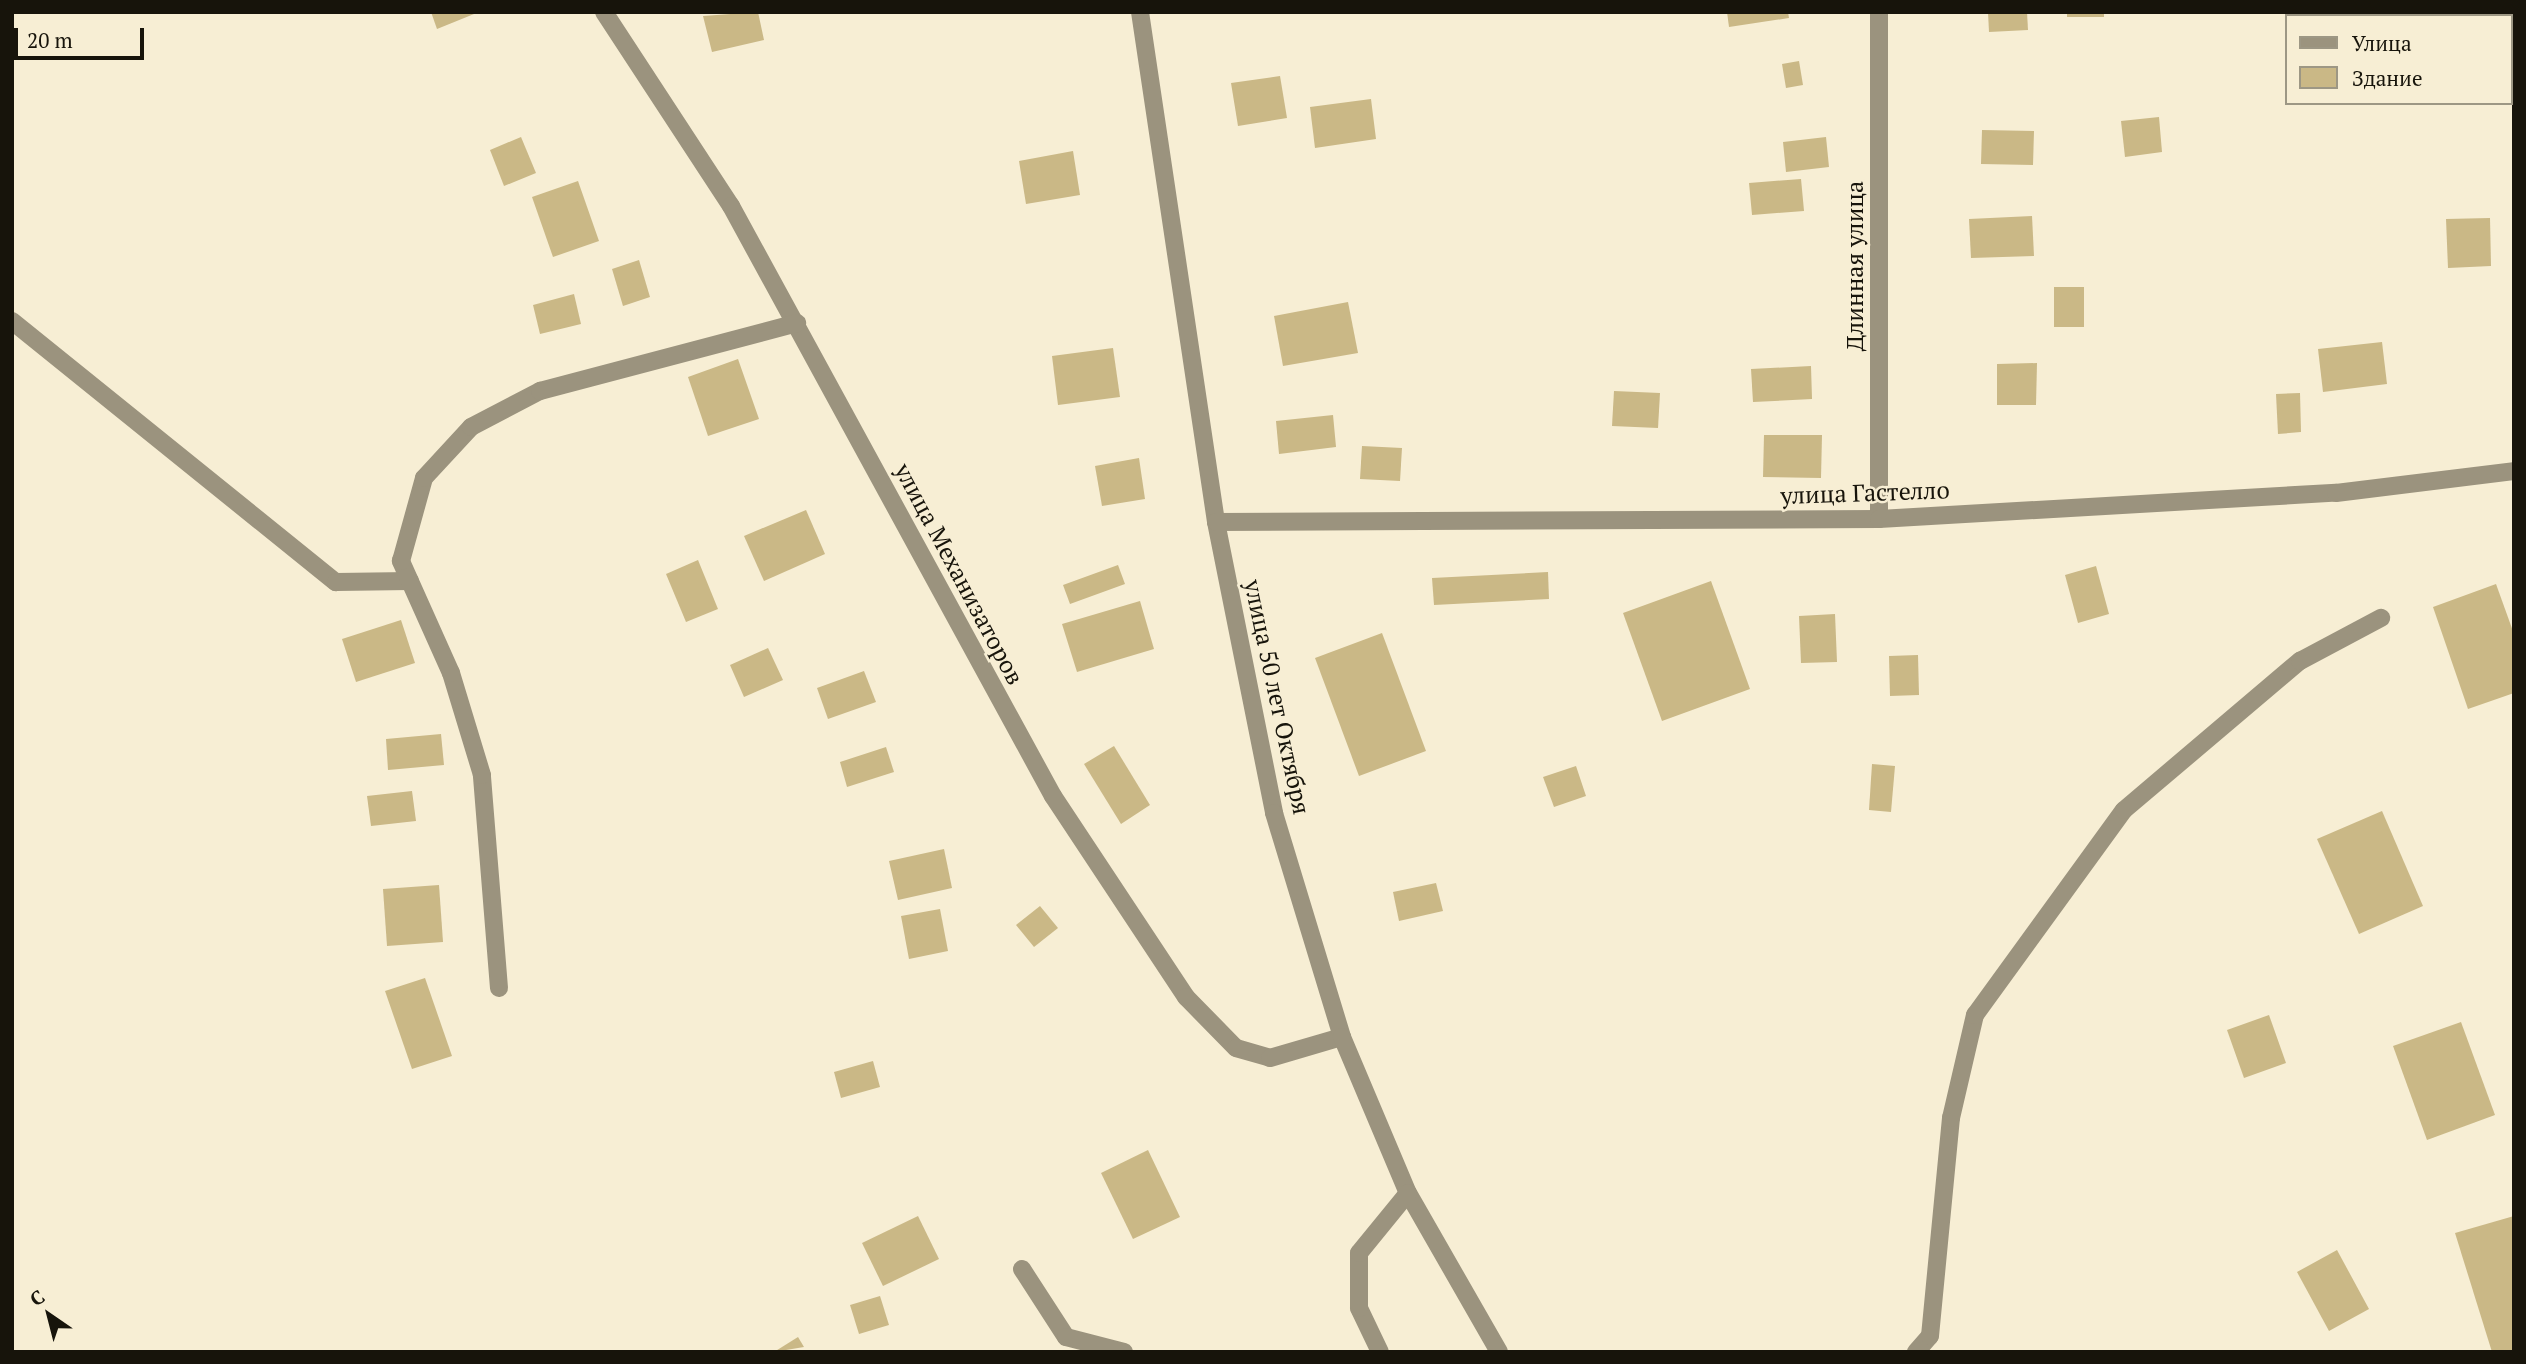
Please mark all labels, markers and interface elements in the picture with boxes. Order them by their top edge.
scale bar [18,14,147,58]
legend [2284,14,2512,105]
text: 20 m [27,26,73,54]
text: Улица [2352,29,2412,57]
text: Здание [2352,64,2423,92]
street label: Длинная улица [1841,181,1869,351]
street label: улица Механизаторов [888,458,1030,690]
street label: улица Гастелло [1780,476,1950,510]
street label: улица 50 лет Октября [1238,577,1316,817]
north arrow [14,1280,84,1350]
text: С [24,1284,49,1311]

